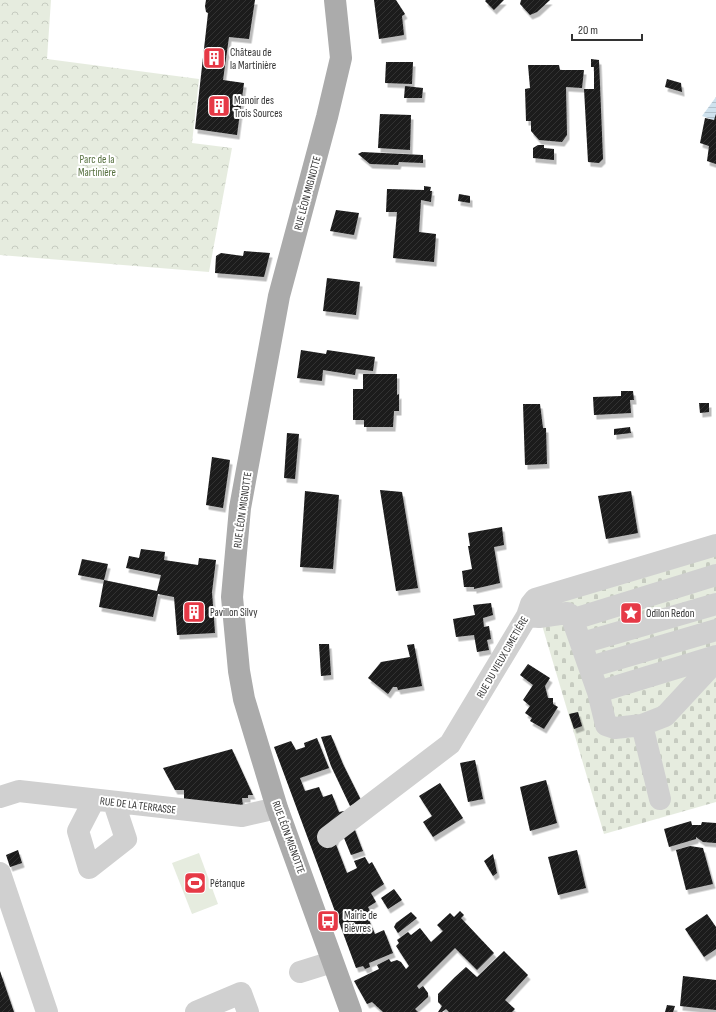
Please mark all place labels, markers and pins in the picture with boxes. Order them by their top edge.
building icon: Château de la Martinière [201,45,227,71]
place label: Château de la Martinière [230,46,276,72]
building icon: Manoir des Trois Sources [206,93,232,119]
place label: Manoir des Trois Sources [234,94,283,120]
building icon: Pavillon Silvy [181,599,207,625]
place icon: Odilon Redon [618,600,644,626]
place label: Pavillon Silvy [210,606,258,619]
place label: Odilon Redon [646,607,695,620]
sports icon: Pétanque [182,870,208,896]
place label: Pétanque [210,877,245,890]
bus stop icon: Mairie de Bièvres [315,908,341,934]
place label: Mairie de Bièvres [344,909,377,935]

